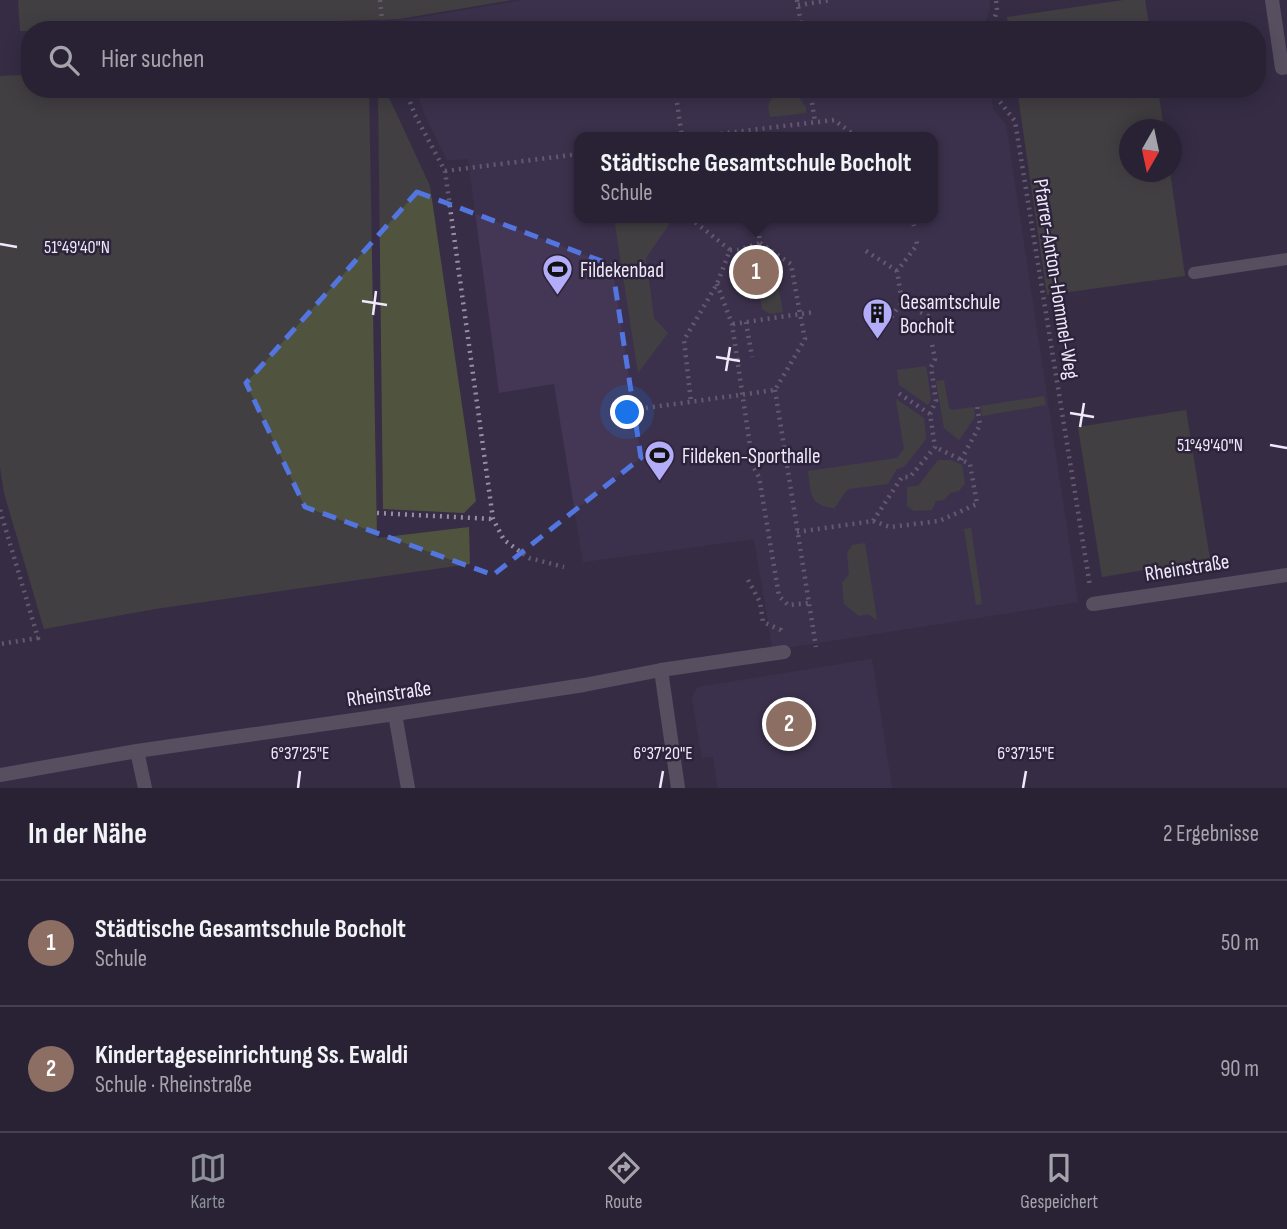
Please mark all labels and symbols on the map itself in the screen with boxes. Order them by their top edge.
north arrow [1119,119,1182,182]
street label: Pfarrer-Anton-Hommel-Weg [1028,177,1084,381]
text: 51°49'40"N [44,237,110,258]
pin: 1 [733,246,779,298]
sports icon: Fildekenbad [540,253,574,297]
place label: Fildekenbad [580,258,664,283]
place label: Gesamtschule Bocholt [900,290,1000,339]
building icon: Gesamtschule Bocholt [860,297,894,341]
your location [610,395,644,429]
text: 51°49'40"N [1177,435,1243,456]
sports icon: Fildeken-Sporthalle [642,439,676,483]
place label: Fildeken-Sporthalle [682,444,820,469]
street label: Rheinstraße [1143,549,1231,587]
street label: Rheinstraße [345,676,433,712]
pin: 2 [766,698,812,750]
text: 6°37'25"E [271,743,329,764]
text: 6°37'20"E [633,743,693,764]
text: 6°37'15"E [997,743,1055,764]

